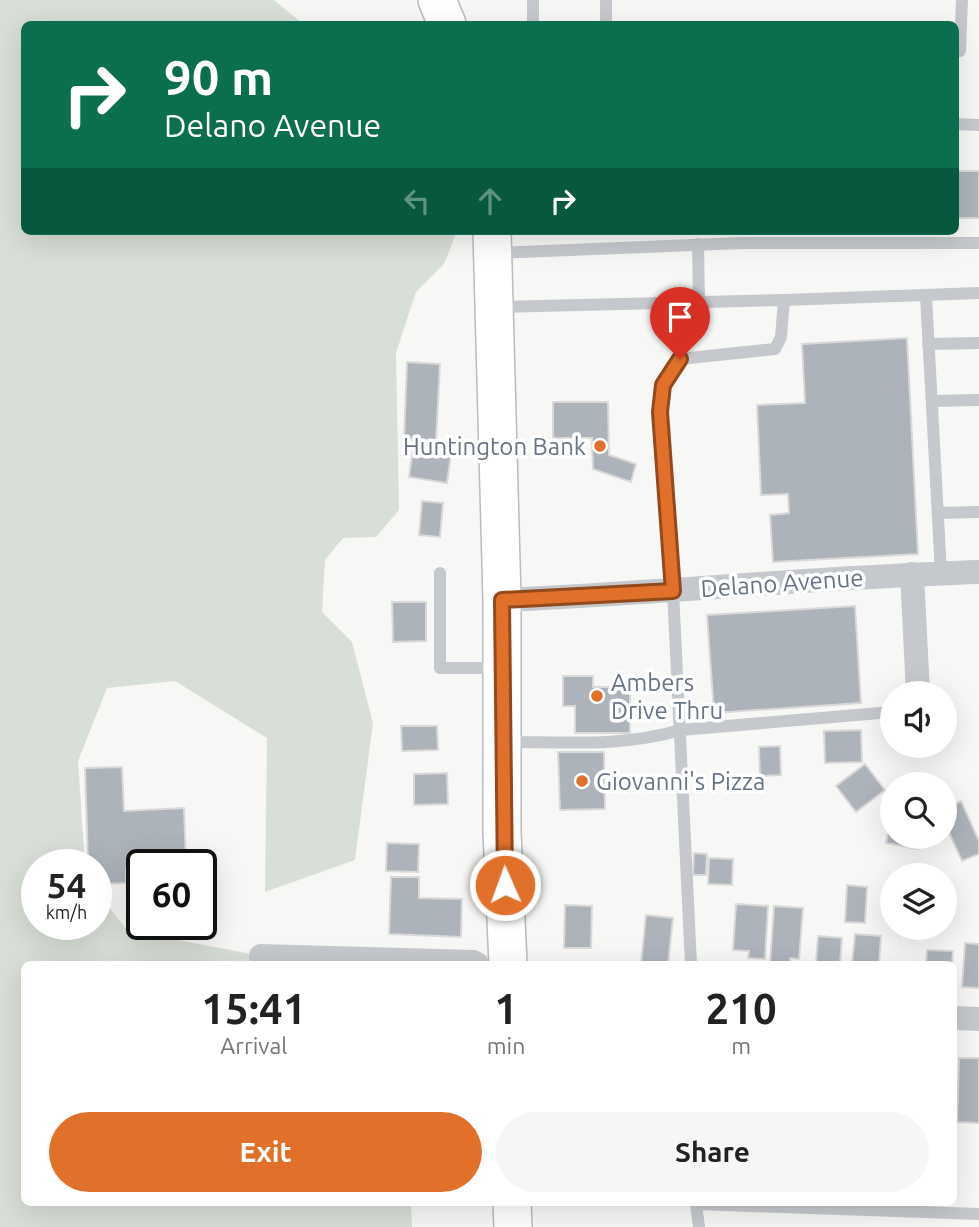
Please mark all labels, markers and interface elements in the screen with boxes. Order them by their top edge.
icon: right [49,49,140,140]
text: 90 m [164,49,273,104]
text: Delano Avenue [164,107,381,143]
icon: left [398,182,436,220]
icon: ahead [471,182,509,220]
icon: right [544,182,582,220]
pin [650,287,710,359]
icon: arrive [661,298,699,336]
place label: Huntington Bank [403,433,586,460]
marker: Huntington Bank [592,438,608,454]
street label: Delano Avenue [700,564,864,602]
place label: Ambers Drive Thru [611,669,723,724]
map controls [880,681,957,940]
button: sound [880,681,957,758]
marker: Ambers Drive Thru [589,688,605,704]
place label: Giovanni's Pizza [596,768,765,795]
button: search [880,772,957,849]
marker: Giovanni's Pizza [574,773,590,789]
position arrow [468,848,542,922]
speed limit sign: 60 [126,849,217,940]
button: layers [880,863,957,940]
text: 54 [47,865,86,905]
text: km/h [46,902,87,922]
text: 15:41 [201,985,306,1032]
text: 1 [494,985,518,1032]
text: 210 [706,985,777,1032]
text: Arrival [220,1033,287,1058]
text: min [487,1033,525,1058]
text: m [731,1033,751,1058]
button: Exit [49,1112,482,1192]
button: Share [496,1112,929,1192]

